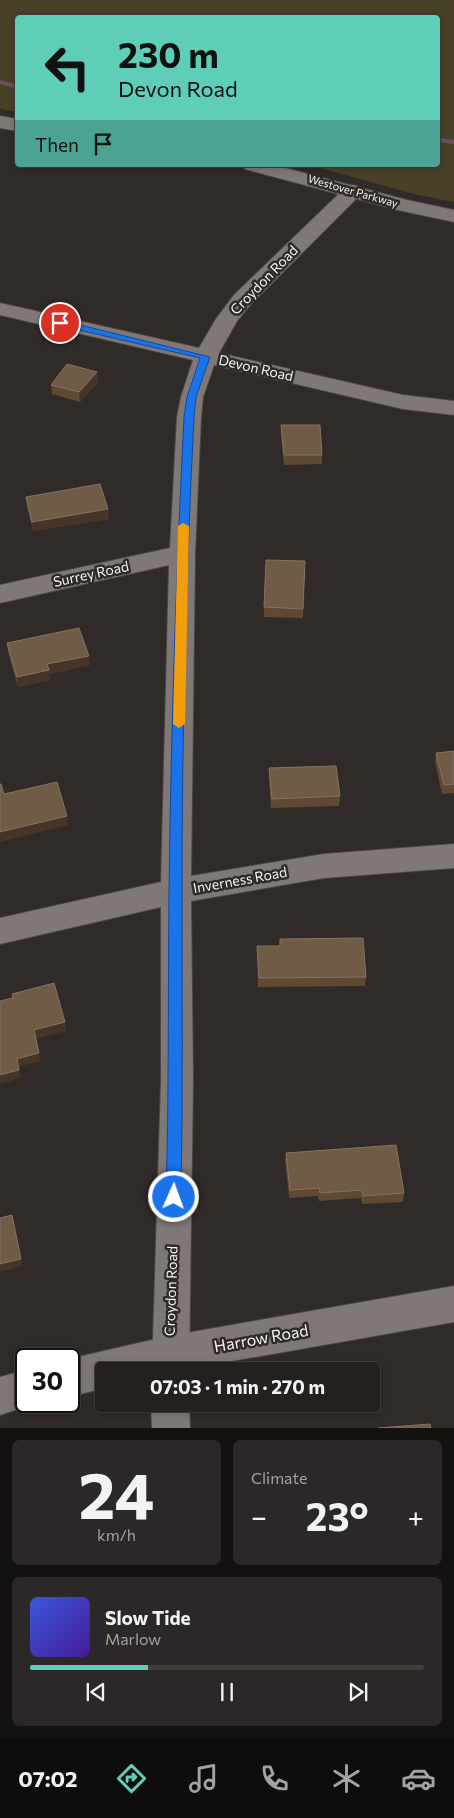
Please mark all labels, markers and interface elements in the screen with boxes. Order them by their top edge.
text: 230 m [118,32,219,75]
icon: left [35,35,100,100]
text: Devon Road [118,75,238,102]
icon: arrive [89,130,117,158]
text: Then [35,133,79,156]
street label: Westover Parkway [307,171,400,210]
street label: Croydon Road [226,241,301,318]
pin [39,302,81,344]
icon: arrive [46,309,74,337]
street label: Devon Road [217,351,295,384]
street label: Surrey Road [52,557,130,590]
street label: Inverness Road [192,863,288,896]
position arrow [147,1170,199,1222]
street label: Croydon Road [160,1246,181,1336]
street label: Harrow Road [212,1320,310,1355]
speed limit sign: 30 [15,1348,80,1413]
text: 07:03 · 1 min · 270 m [150,1375,325,1398]
text: 24 [79,1453,154,1532]
text: Climate [251,1468,307,1487]
text: 23° [306,1492,369,1539]
text: − [251,1499,267,1533]
text: + [408,1499,424,1533]
text: km/h [97,1525,136,1544]
text: Slow Tide [105,1606,191,1629]
text: Marlow [105,1629,161,1648]
icon: previous [82,1678,110,1706]
icon: pause [213,1678,241,1706]
icon: next [344,1678,372,1706]
icon: directions [114,1761,149,1796]
icon: music [186,1761,221,1796]
icon: phone [257,1761,292,1796]
icon: climate [329,1761,364,1796]
icon: car [401,1761,436,1796]
text: 07:02 [18,1765,78,1792]

